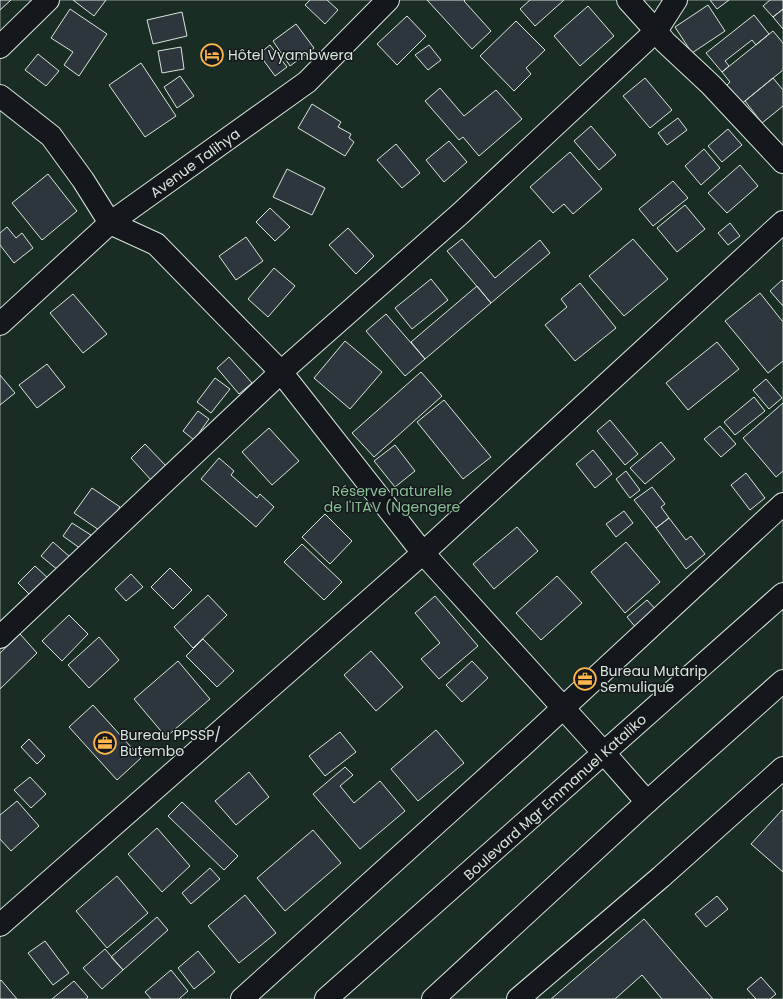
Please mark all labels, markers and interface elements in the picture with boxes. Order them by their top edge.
hotel icon: Hôtel Vyambwera [199,42,225,68]
place label: Hôtel Vyambwera [228,45,353,65]
street label: Avenue Talihya [146,124,244,202]
park label: Réserve naturelle de l'ITAV (Ngengere [324,481,461,517]
place label: Bureau Mutarip Semulique [600,661,707,697]
office icon: Bureau Mutarip Semulique [572,666,598,692]
street label: Boulevard Mgr Emmanuel Kataliko [459,709,651,885]
place label: Bureau PPSSP/ Butembo [120,725,221,761]
office icon: Bureau PPSSP/ Butembo [92,730,118,756]

